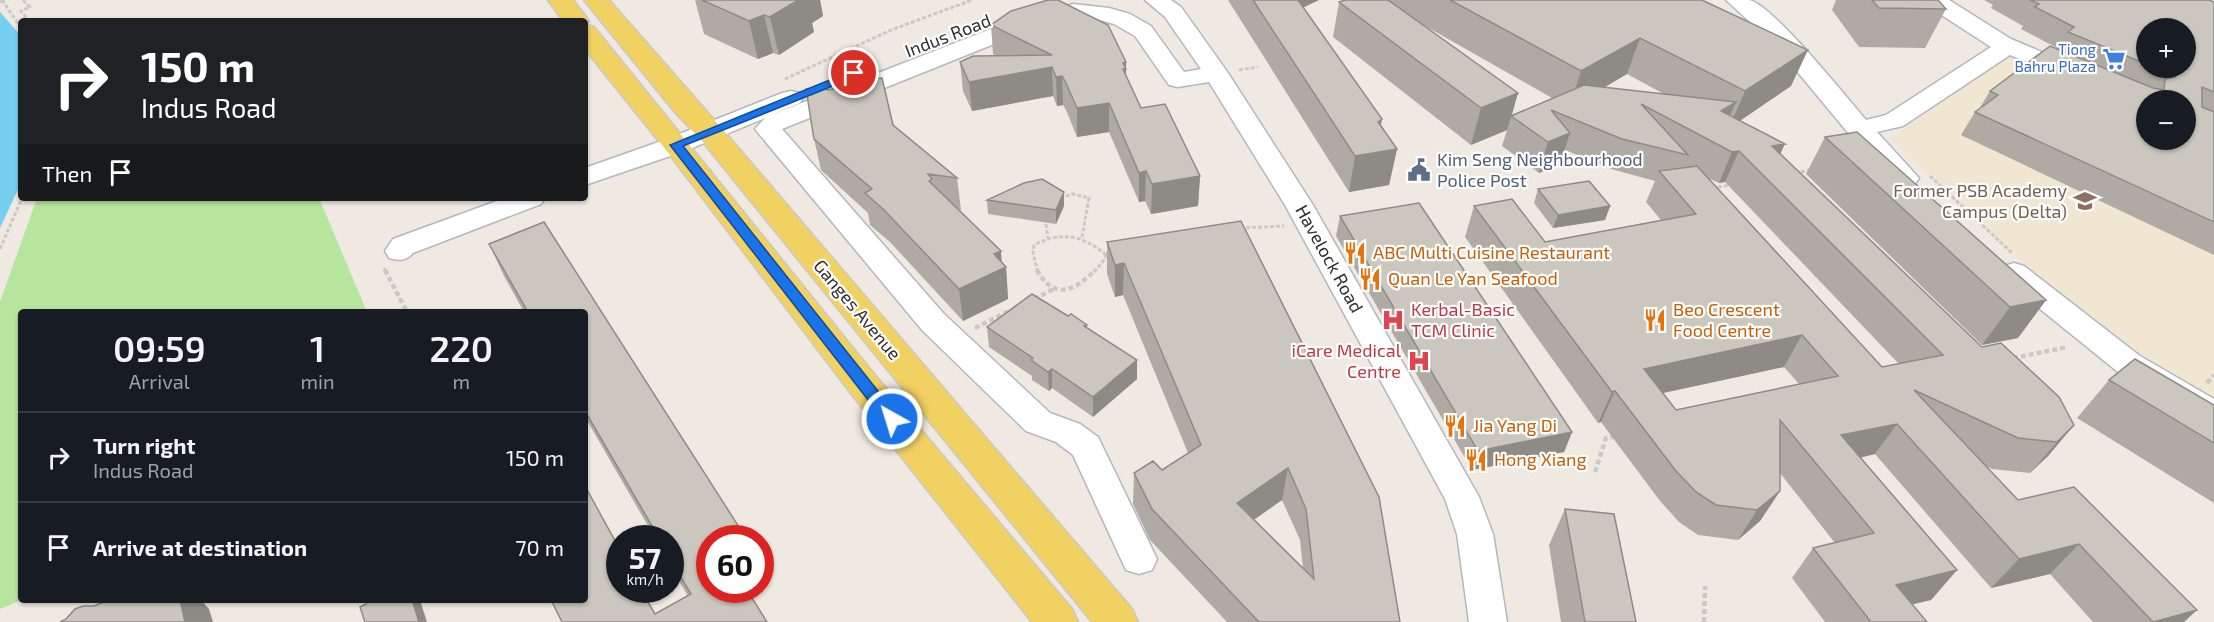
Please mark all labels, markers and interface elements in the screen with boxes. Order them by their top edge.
street label: Indus Road [902,9,994,62]
map controls [2136,18,2196,150]
button: + [2136,18,2196,78]
text: 150 m [141,40,255,90]
place label: Tiong Bahru Plaza [2014,40,2097,75]
icon: right [42,42,120,120]
supermarket icon: Tiong Bahru Plaza [2101,46,2127,72]
pin [828,47,879,98]
icon: arrive [837,56,870,89]
button: − [2136,90,2196,150]
text: Indus Road [141,91,277,123]
place label: Kim Seng Neighbourhood Police Post [1437,148,1643,191]
icon: arrive [104,156,137,189]
public building icon: Kim Seng Neighbourhood Police Post [1406,157,1432,183]
text: Then [42,160,92,186]
place label: Former PSB Academy Campus (Delta) [1893,179,2067,222]
school or university icon: Former PSB Academy Campus (Delta) [2072,188,2098,214]
street label: Havelock Road [1291,201,1369,316]
restaurant icon: ABC Multi Cuisine Restaurant [1342,240,1368,266]
place label: ABC Multi Cuisine Restaurant [1373,241,1610,263]
street label: Ganges Avenue [809,255,906,364]
restaurant icon: Quan Le Yan Seafood [1357,266,1383,292]
place label: Quan Le Yan Seafood [1388,267,1558,289]
place label: Kerbal-Basic TCM Clinic [1411,298,1515,341]
place label: Beo Crescent Food Centre [1673,298,1780,341]
hospital icon: Kerbal-Basic TCM Clinic [1380,307,1406,333]
restaurant icon: Beo Crescent Food Centre [1642,307,1668,333]
text: 09:59 [113,326,206,369]
text: 1 [310,326,325,369]
text: 220 [430,326,493,369]
place label: iCare Medical Centre [1291,339,1402,382]
hospital icon: iCare Medical Centre [1406,348,1432,374]
text: Arrival [129,369,190,393]
text: min [301,369,335,393]
text: m [453,369,470,393]
position arrow [860,387,924,451]
restaurant icon: Jia Yang Di [1442,413,1468,439]
place label: Jia Yang Di [1473,414,1557,436]
text: Turn right [93,432,195,458]
icon: right [42,441,75,474]
text: 150 m [506,444,564,470]
restaurant icon: Hong Xiang [1463,447,1489,473]
place label: Hong Xiang [1494,448,1587,470]
text: Indus Road [93,458,193,482]
speed limit sign: 60 [696,525,774,603]
icon: arrive [42,531,75,564]
text: Arrive at destination [93,534,307,560]
text: 70 m [515,534,564,560]
text: 57 [629,539,661,575]
text: km/h [626,570,664,588]

